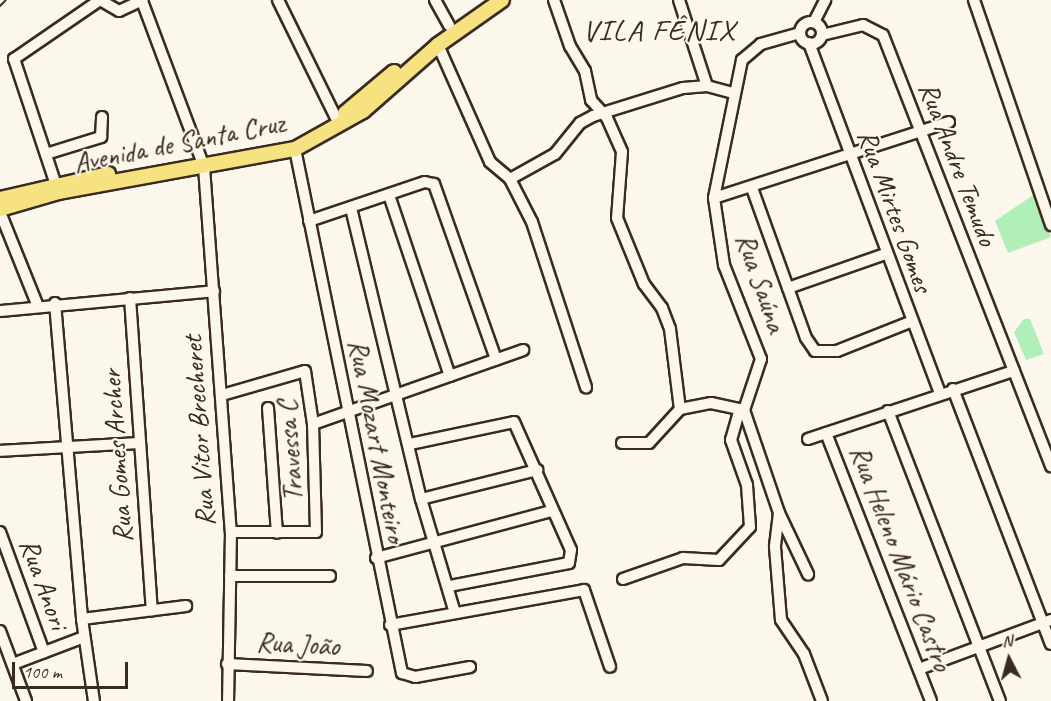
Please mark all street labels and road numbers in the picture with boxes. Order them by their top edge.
street label: Rua Andre Temudo [911,78,1005,250]
street label: Avenida de Santa Cruz [71,106,287,180]
street label: Rua Mirtes Gomes [850,125,940,297]
street label: Rua Saúna [728,229,794,337]
street label: Rua Vitor Brecheret [176,334,222,528]
street label: Rua Mozart Monteiro [341,337,413,545]
street label: Rua Gomes Archer [94,369,140,543]
street label: Travessa C [270,399,310,503]
street label: Rua Heleno Mário Castro [842,440,960,676]
street label: Rua Anori [12,534,76,634]
street label: Rua João [256,625,340,663]

